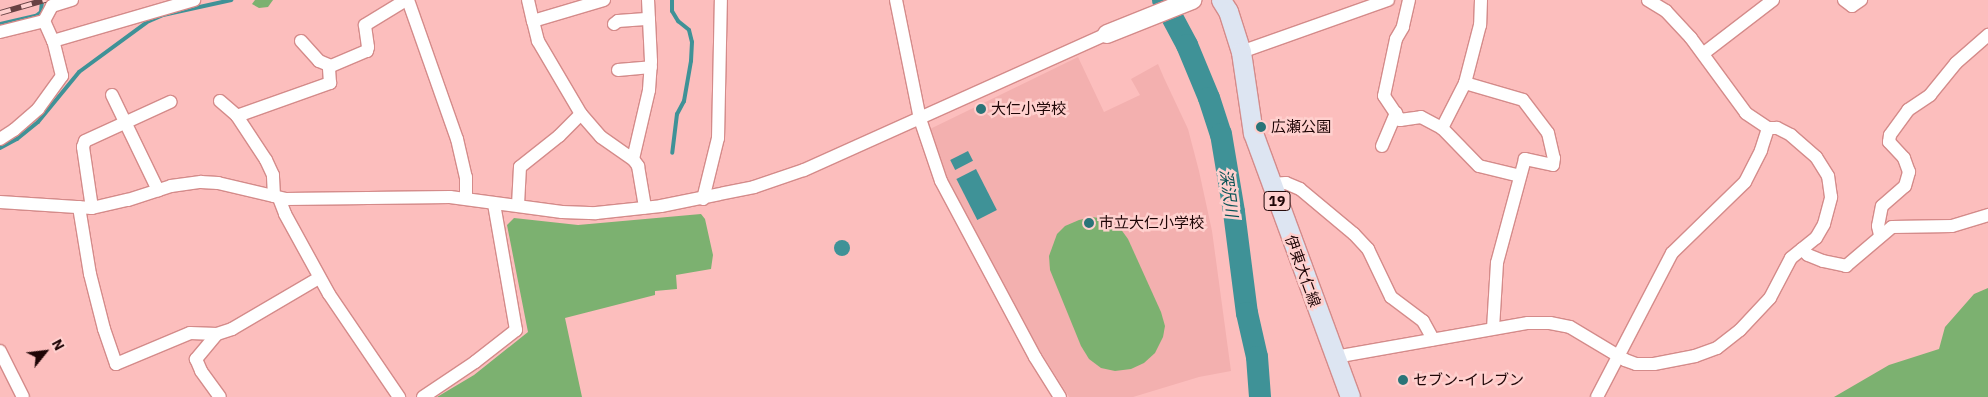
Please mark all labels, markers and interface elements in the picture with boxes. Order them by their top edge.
place label: 大仁小学校 [991,100,1066,118]
marker: 大仁小学校 [975,103,987,115]
place label: 広瀬公園 [1271,118,1331,136]
marker: 広瀬公園 [1255,121,1267,133]
water label: 深沢川 [1216,168,1242,218]
road number: 19 [1263,190,1291,212]
place label: 市立大仁小学校 [1099,214,1204,232]
marker: 市立大仁小学校 [1083,217,1095,229]
street label: 伊東大仁線 [1282,233,1324,309]
north arrow [20,327,70,377]
text: N [48,336,68,354]
place label: セブン-イレブン [1413,371,1524,389]
marker: セブン-イレブン [1397,374,1409,386]

